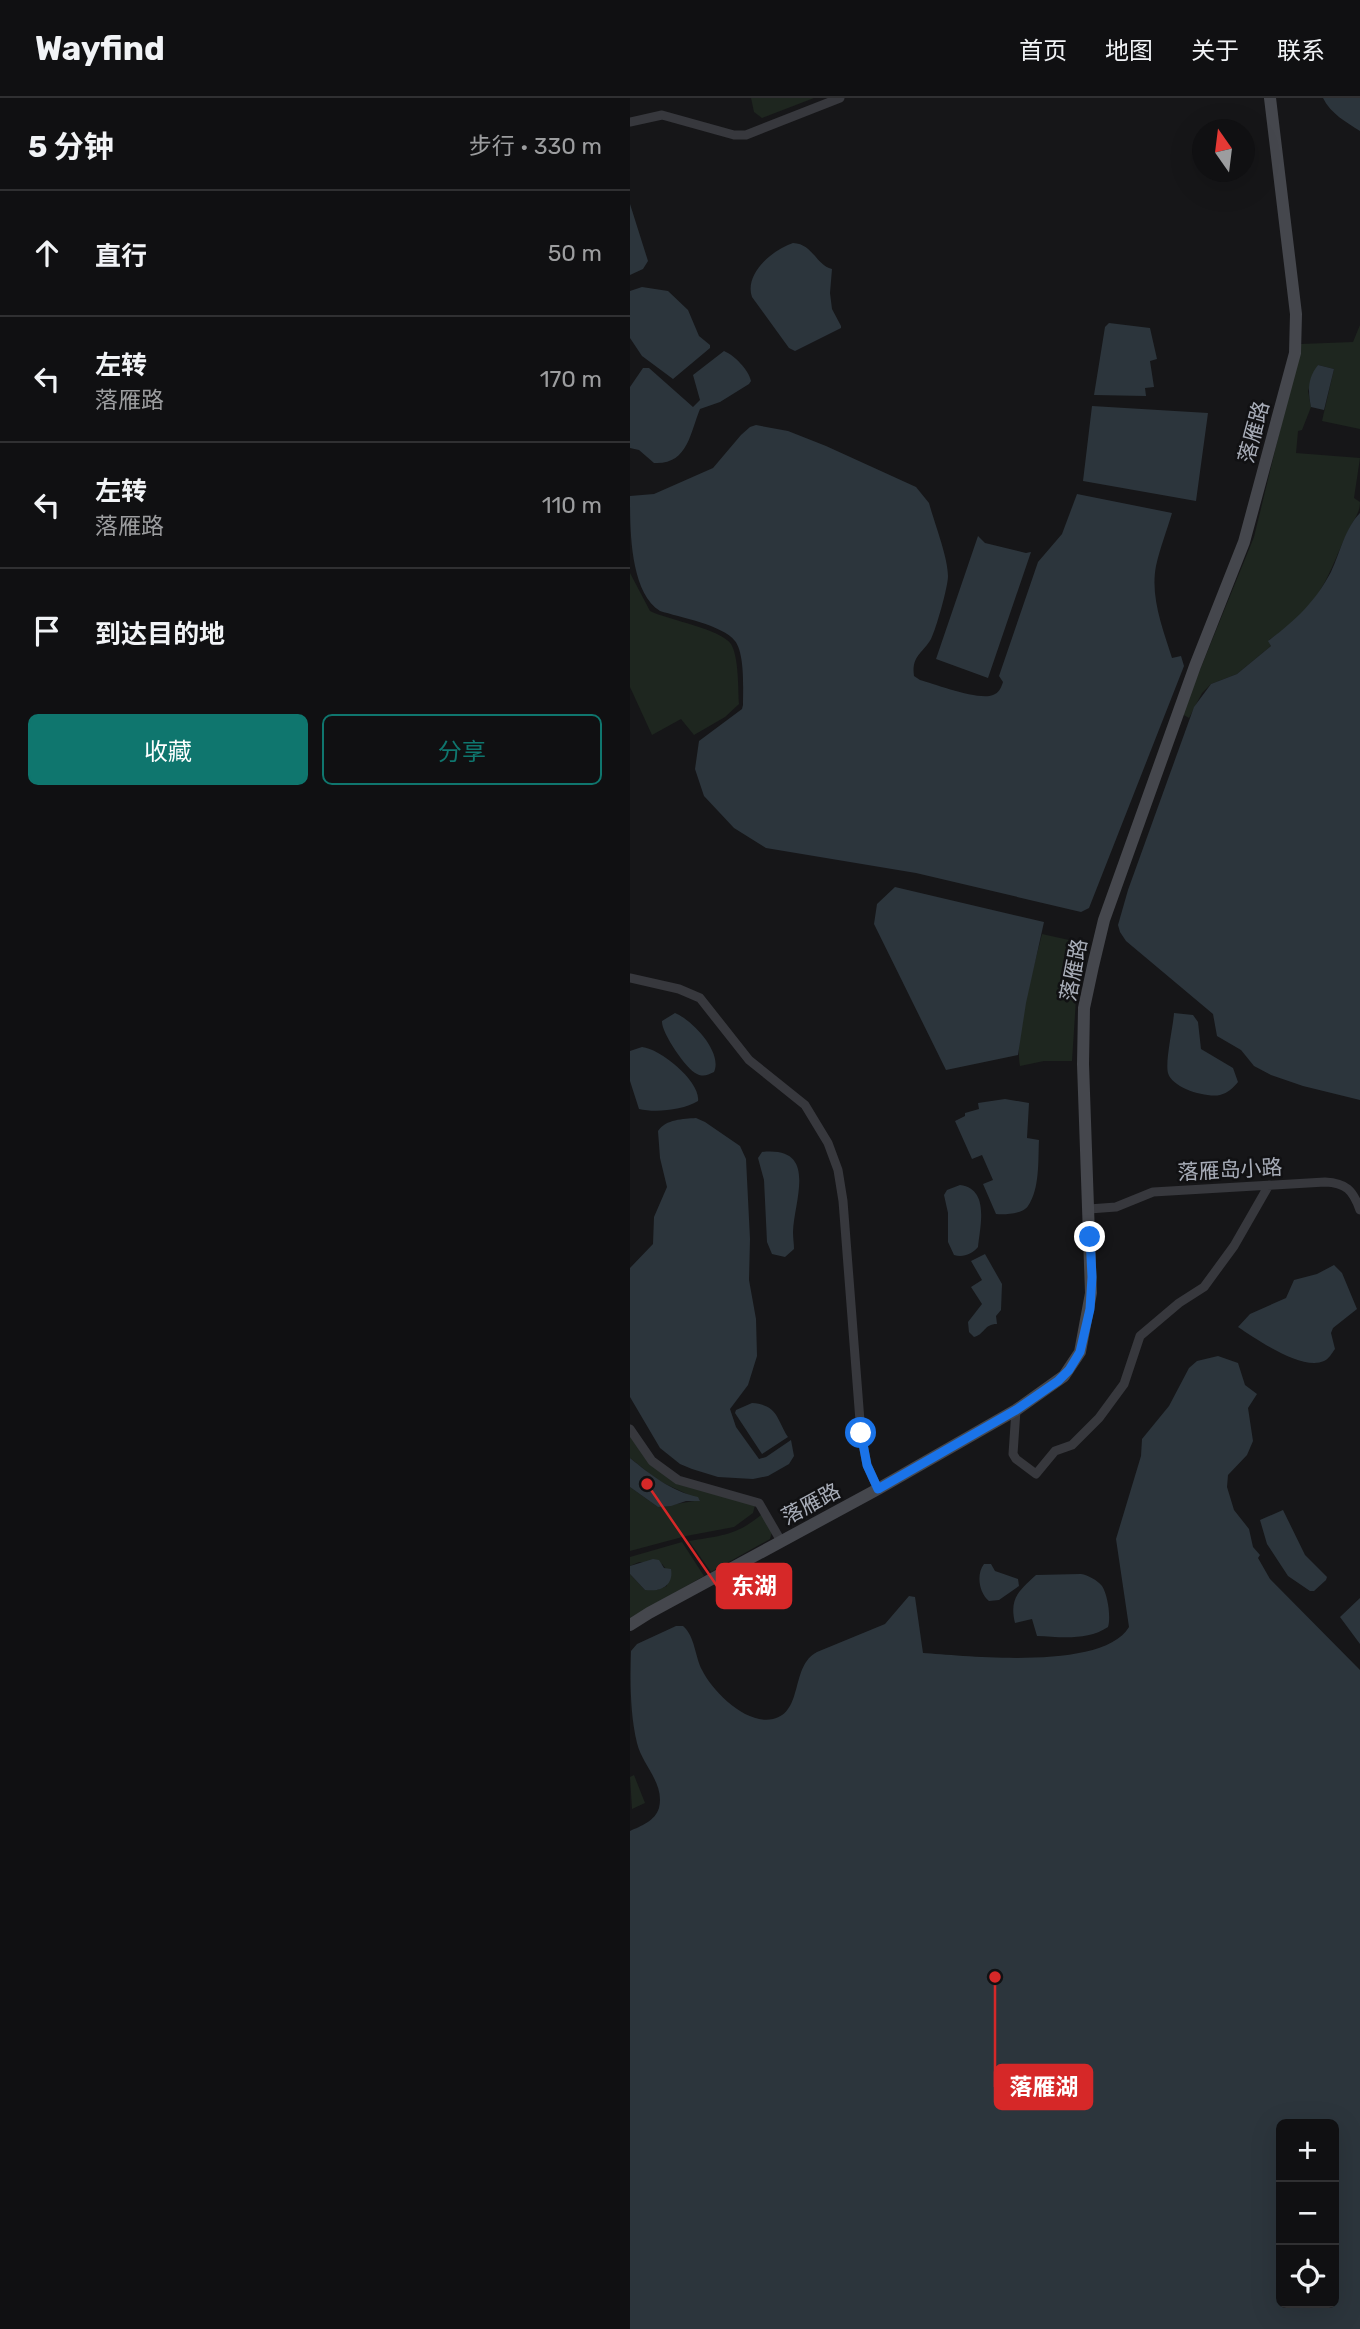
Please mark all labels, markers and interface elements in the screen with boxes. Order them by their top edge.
text: Wayfind [35,29,165,68]
text: 首页 [1019,37,1067,65]
text: 地图 [1105,37,1153,65]
text: 关于 [1191,37,1239,65]
text: 联系 [1277,37,1325,65]
north arrow [1192,119,1255,182]
text: 5 分钟 [28,129,114,165]
text: 步行 · 330 m [469,132,602,160]
icon: ahead [28,234,66,272]
text: 50 m [548,239,602,267]
text: 直行 [95,241,147,272]
text: 左转 [95,350,147,381]
icon: left [28,360,66,398]
text: 170 m [540,365,602,393]
text: 落雁路 [95,386,164,414]
street label: 落雁路 [1233,398,1274,466]
text: 左转 [95,476,147,507]
icon: left [28,486,66,524]
text: 110 m [542,491,602,519]
text: 落雁路 [95,512,164,540]
icon: arrive [28,612,66,650]
text: 到达目的地 [95,619,225,650]
button: 收藏 [28,714,308,785]
button: 分享 [322,714,602,785]
street label: 落雁路 [1055,937,1092,1003]
street label: 落雁岛小路 [1177,1154,1283,1185]
route end [1074,1221,1105,1252]
route start [845,1417,876,1448]
street label: 落雁路 [777,1478,844,1529]
callout: 东湖 [717,1564,791,1608]
text: 东湖 [731,1572,777,1600]
callout: 落雁湖 [995,2065,1092,2109]
text: 落雁湖 [1010,2073,1079,2101]
map controls [1276,2119,1339,2308]
button: + [1276,2119,1339,2182]
button: − [1276,2182,1339,2245]
button: locate [1276,2245,1339,2308]

